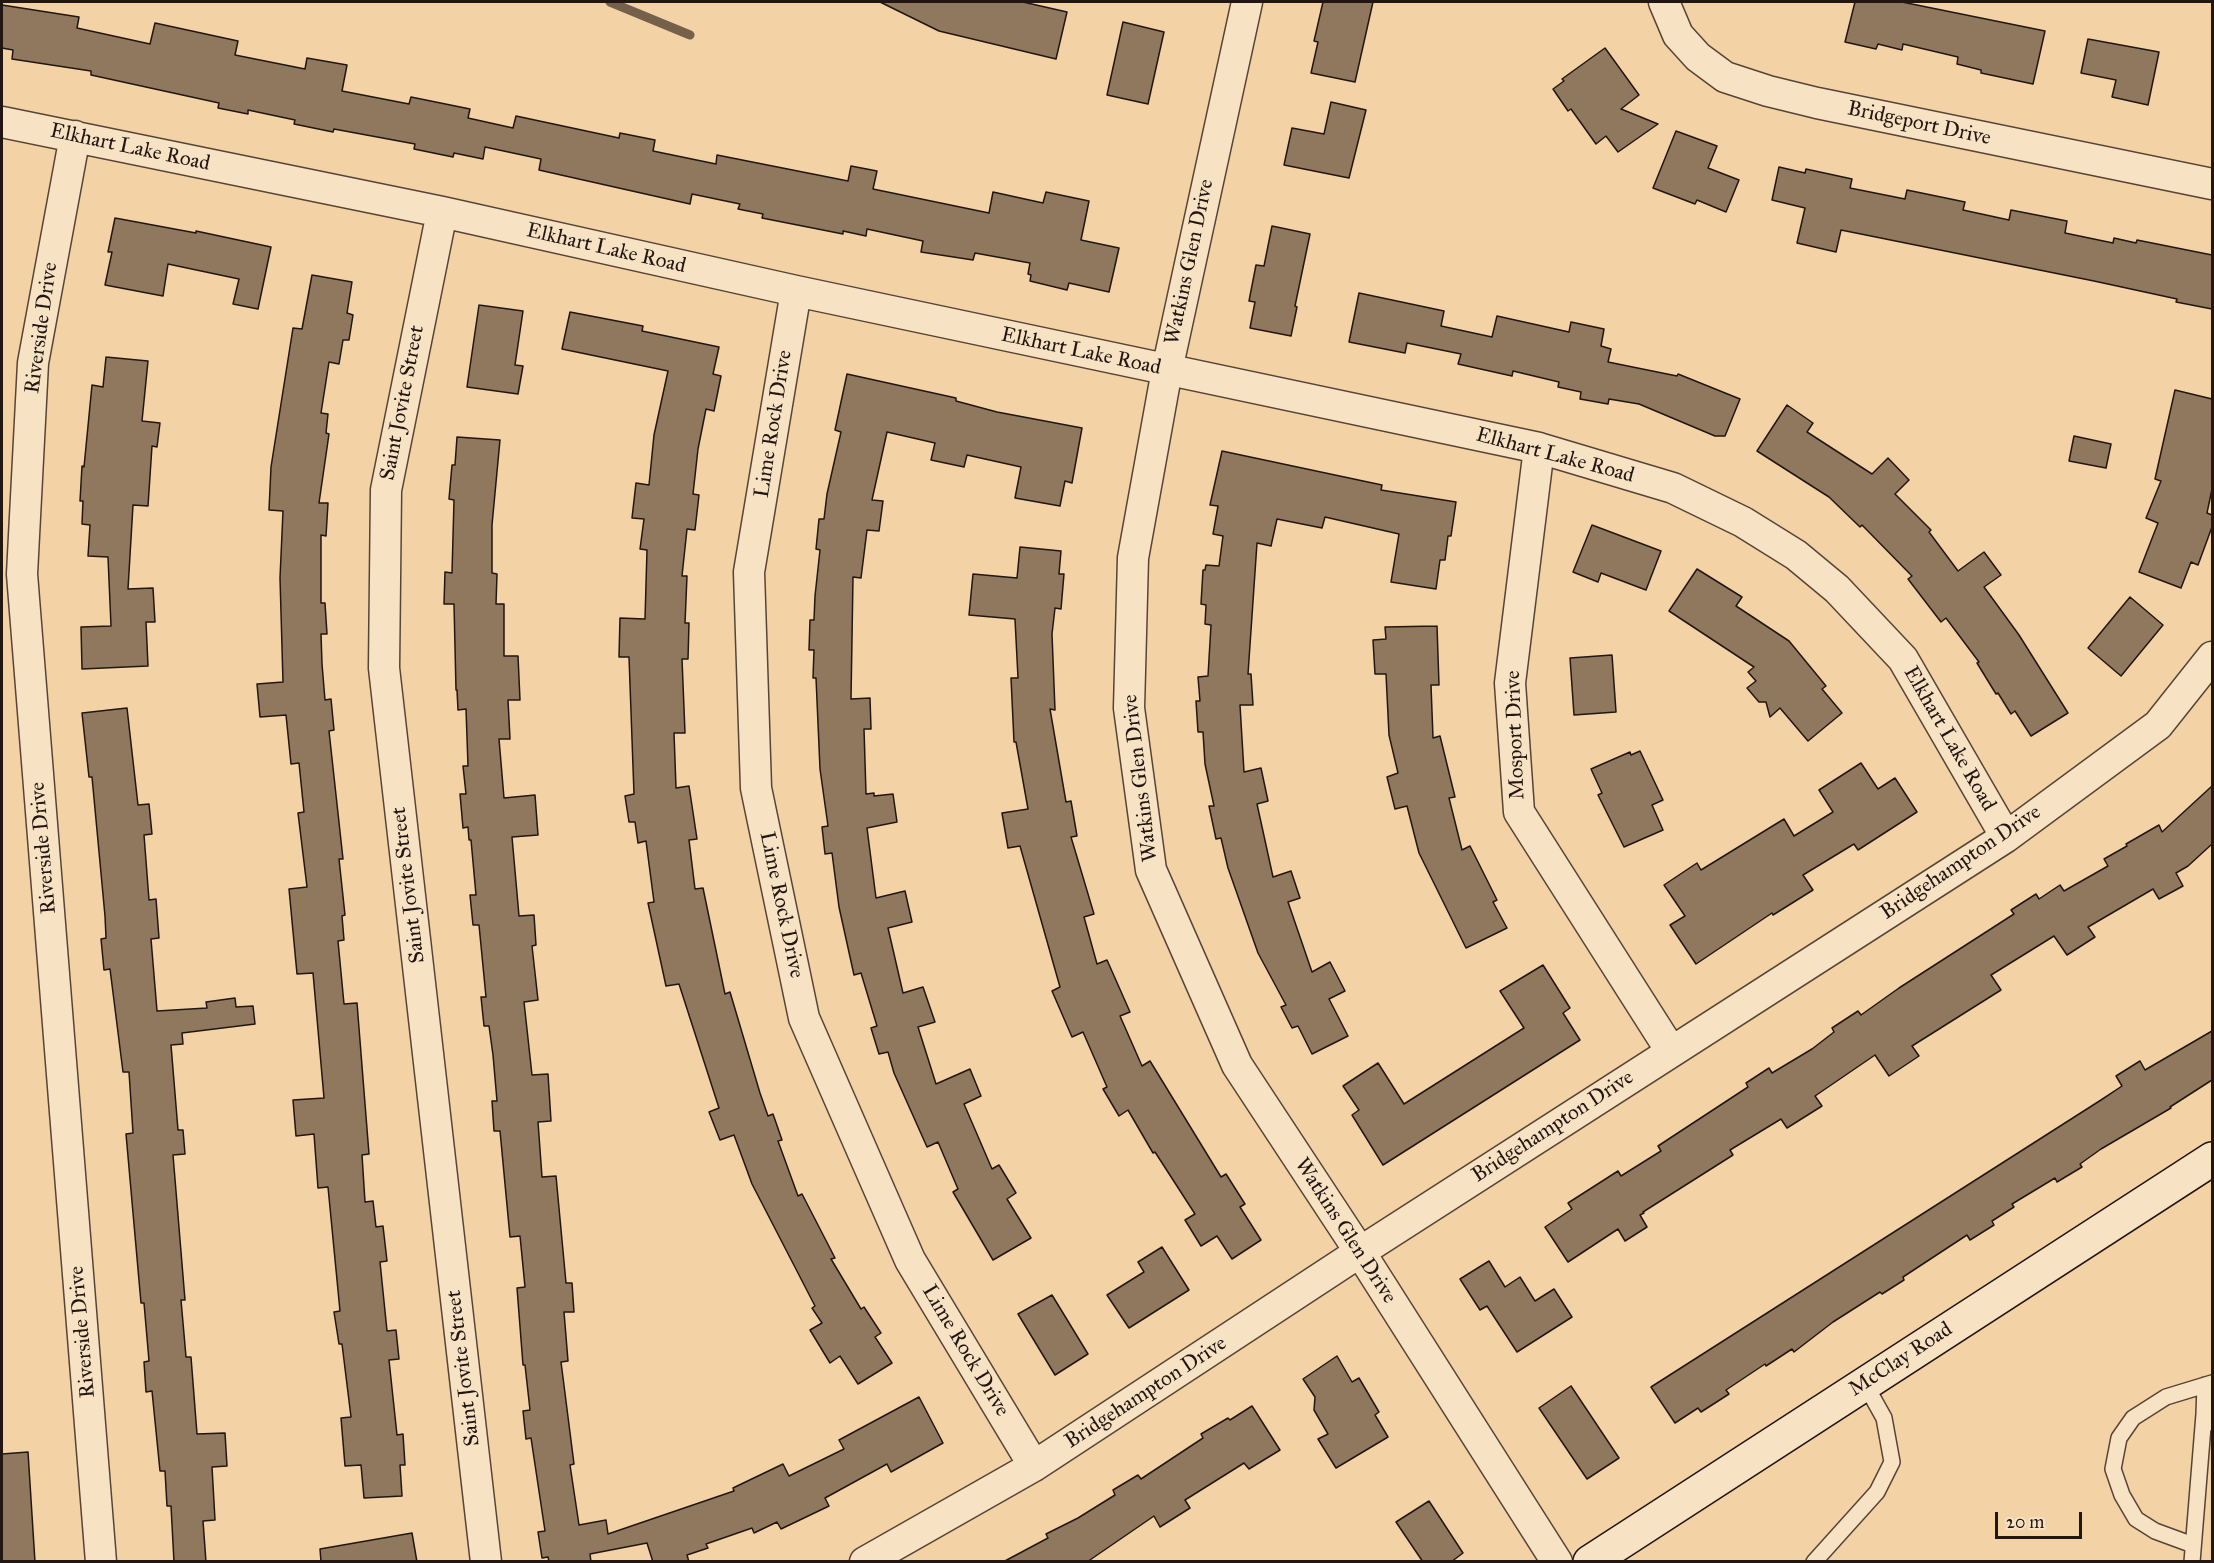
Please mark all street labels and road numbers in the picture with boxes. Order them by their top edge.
street label: Bridgeport Drive [1845,96,1993,152]
street label: Elkhart Lake Road [48,119,212,177]
street label: Watkins Glen Drive [1160,177,1220,347]
street label: Elkhart Lake Road [524,218,688,280]
street label: Riverside Drive [20,261,64,395]
street label: Saint Jovite Street [376,323,430,483]
street label: Elkhart Lake Road [999,323,1163,381]
street label: Lime Rock Drive [750,348,798,500]
street label: Elkhart Lake Road [1473,423,1637,489]
street label: Elkhart Lake Road [1897,662,2001,816]
street label: Mosport Drive [1501,670,1531,800]
street label: Watkins Glen Drive [1118,693,1164,863]
street label: Riverside Drive [26,781,62,915]
street label: Bridgehampton Drive [1876,800,2046,926]
street label: Saint Jovite Street [387,805,431,965]
street label: Lime Rock Drive [753,829,809,981]
street label: Bridgehampton Drive [1467,1065,1639,1189]
street label: Watkins Glen Drive [1289,1154,1401,1308]
street label: Riverside Drive [65,1265,101,1399]
street label: Lime Rock Drive [916,1281,1014,1421]
street label: Saint Jovite Street [442,1288,486,1448]
street label: McClay Road [1845,1317,1957,1403]
street label: Bridgehampton Drive [1060,1331,1232,1455]

